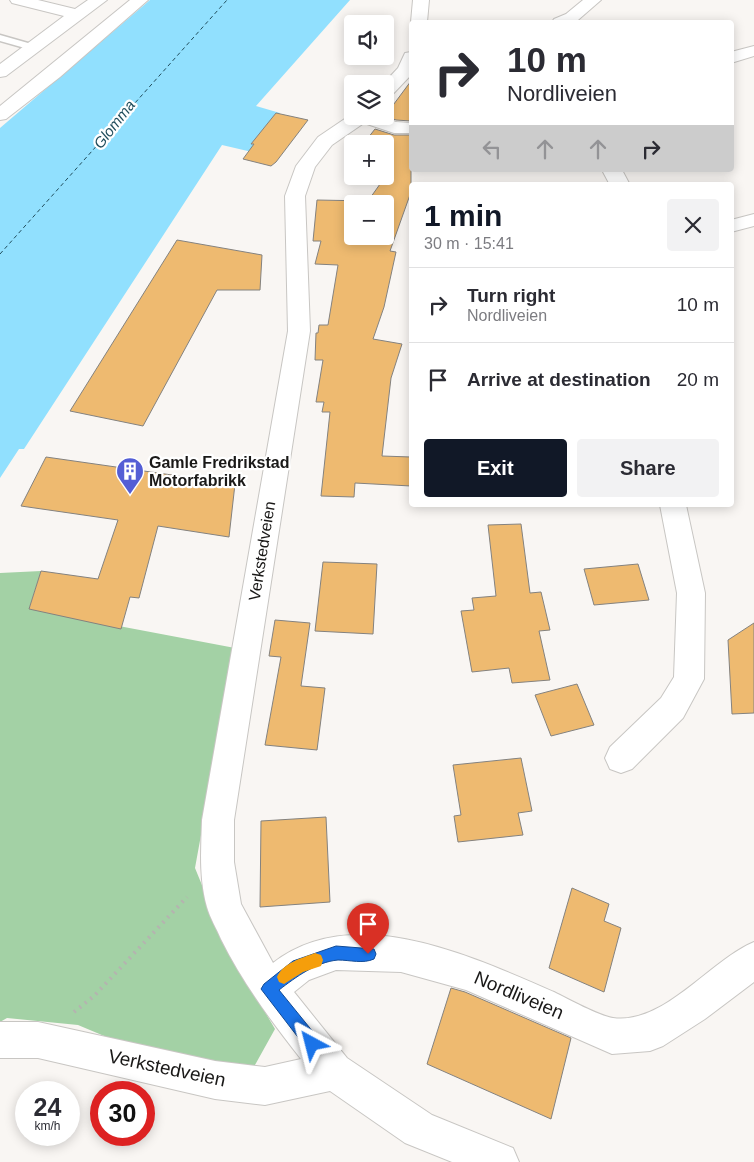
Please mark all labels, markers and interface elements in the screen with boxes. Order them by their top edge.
map controls [344,15,394,245]
button: sound [344,15,394,65]
icon: right [424,40,489,105]
text: 10 m [507,40,587,79]
button: layers [344,75,394,125]
text: Nordliveien [507,81,617,106]
water label: Glomma [90,96,138,152]
button: + [344,135,394,185]
icon: left [478,135,506,163]
icon: ahead [531,135,559,163]
icon: ahead [584,135,612,163]
icon: right [637,135,665,163]
button: − [344,195,394,245]
text: 1 min [424,199,502,232]
button: close [667,199,719,251]
text: 30 m · 15:41 [424,235,514,252]
text: Turn right [467,285,555,306]
icon: right [424,291,452,319]
text: 10 m [677,294,719,315]
text: Nordliveien [467,307,547,324]
icon: arrive [424,366,452,394]
text: Arrive at destination [467,369,651,390]
text: 20 m [677,369,719,390]
button: Exit [424,439,567,497]
button: Share [577,439,719,497]
place label: Gamle Fredrikstad Motorfabrikk [149,454,290,489]
building icon: Gamle Fredrikstad Motorfabrikk [115,456,145,495]
street label: Verkstedveien [246,500,278,602]
pin [347,903,389,954]
icon: arrive [354,910,382,938]
street label: Nordliveien [471,967,567,1023]
position arrow [285,1017,337,1069]
street label: Verkstedveien [106,1045,228,1091]
speed limit sign: 30 [90,1081,155,1146]
text: 24 [34,1093,61,1121]
text: km/h [34,1119,61,1133]

